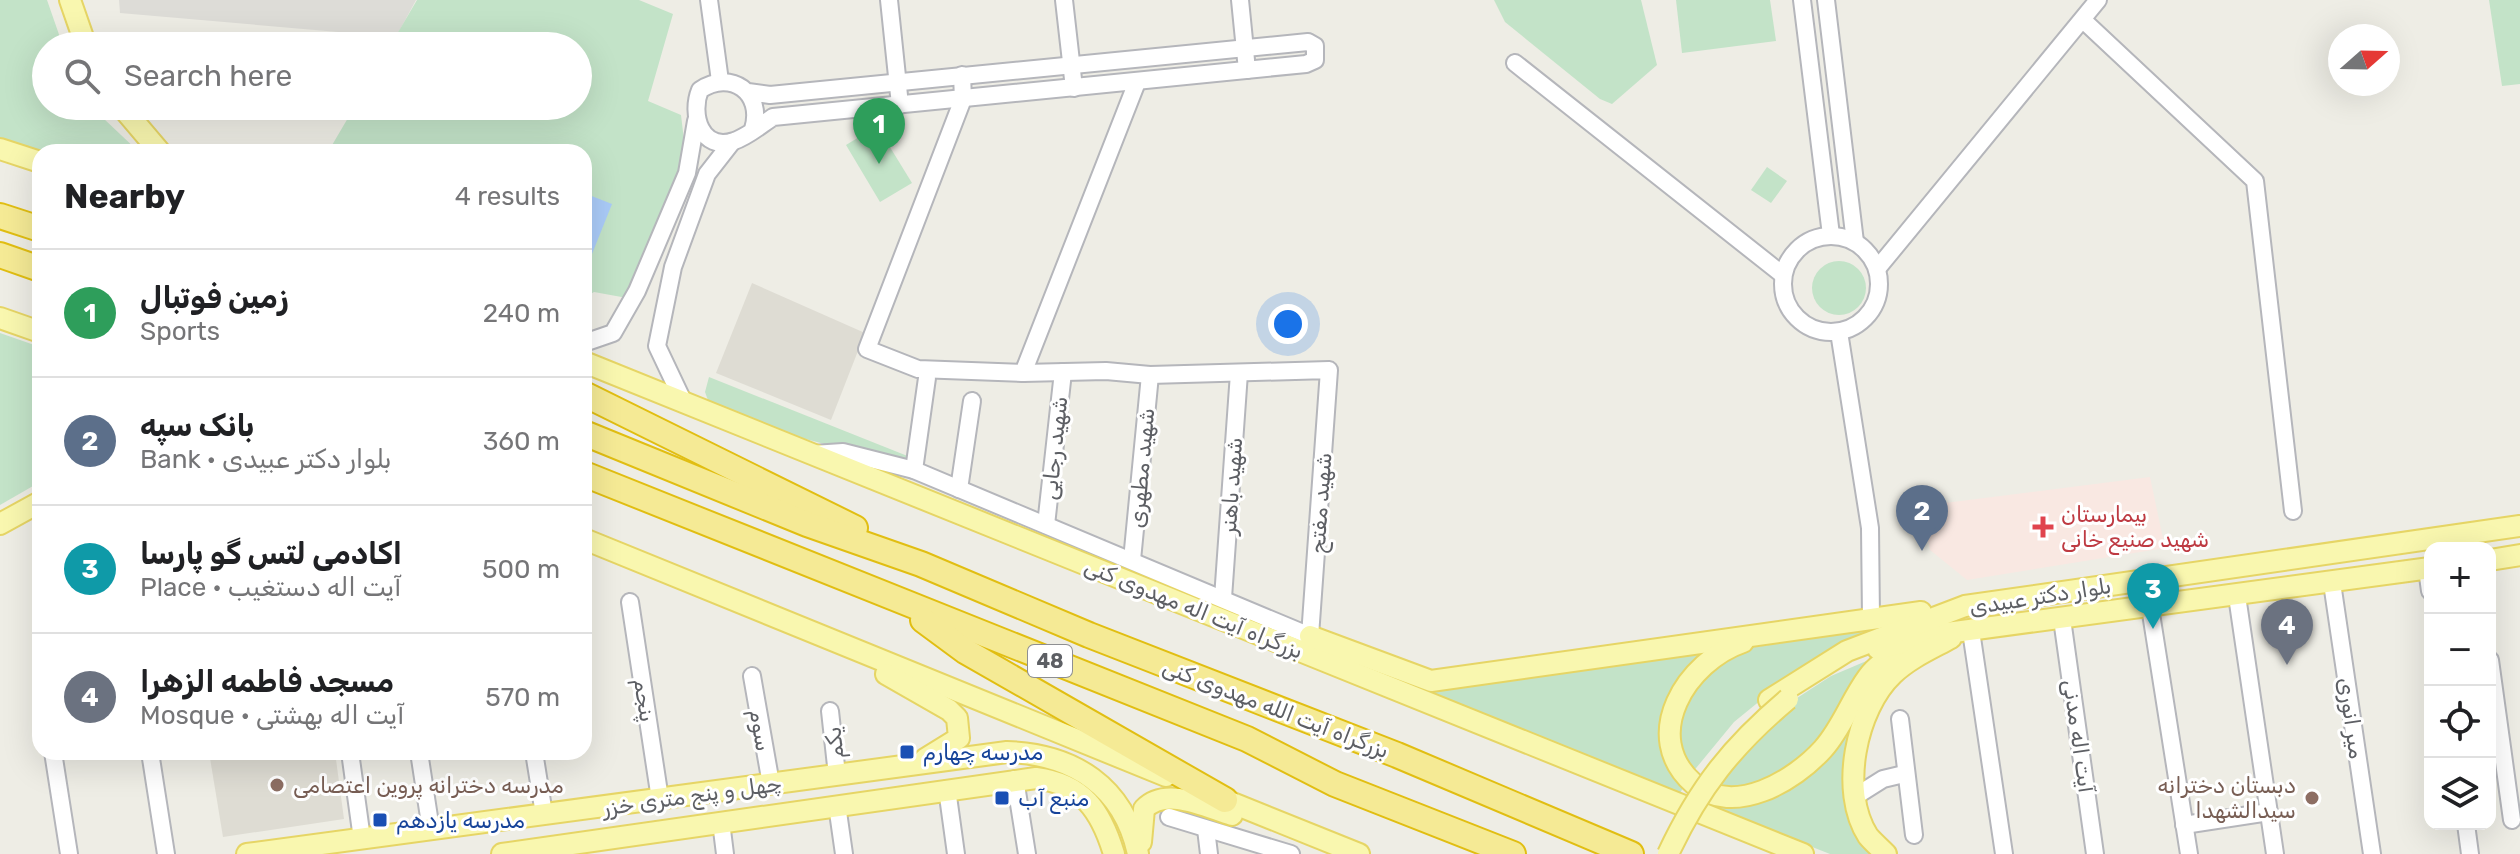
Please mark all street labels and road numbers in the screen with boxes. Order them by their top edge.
street label: شهید رجایی [1036,395,1073,501]
street label: شهید مطهری [1123,407,1160,529]
street label: شهید باهنر [1214,436,1248,538]
street label: شهید مفتح [1304,452,1339,555]
street label: بزرگراه آیت اله مهدوی کنی [1080,552,1307,665]
street label: بلوار دکتر عبیدی [1967,572,2113,621]
road number: 48 [1028,645,1072,677]
street label: بزرگراه آیت الله مهدوی کنی [1159,653,1393,764]
street label: پنجم [627,676,661,724]
street label: میر انوری [2332,676,2371,761]
street label: آیت اله مدنی [2057,677,2100,795]
street label: سوم [743,707,777,753]
street label: یکم [819,725,851,760]
street label: چهل و پنج متری خزر [599,770,783,824]

